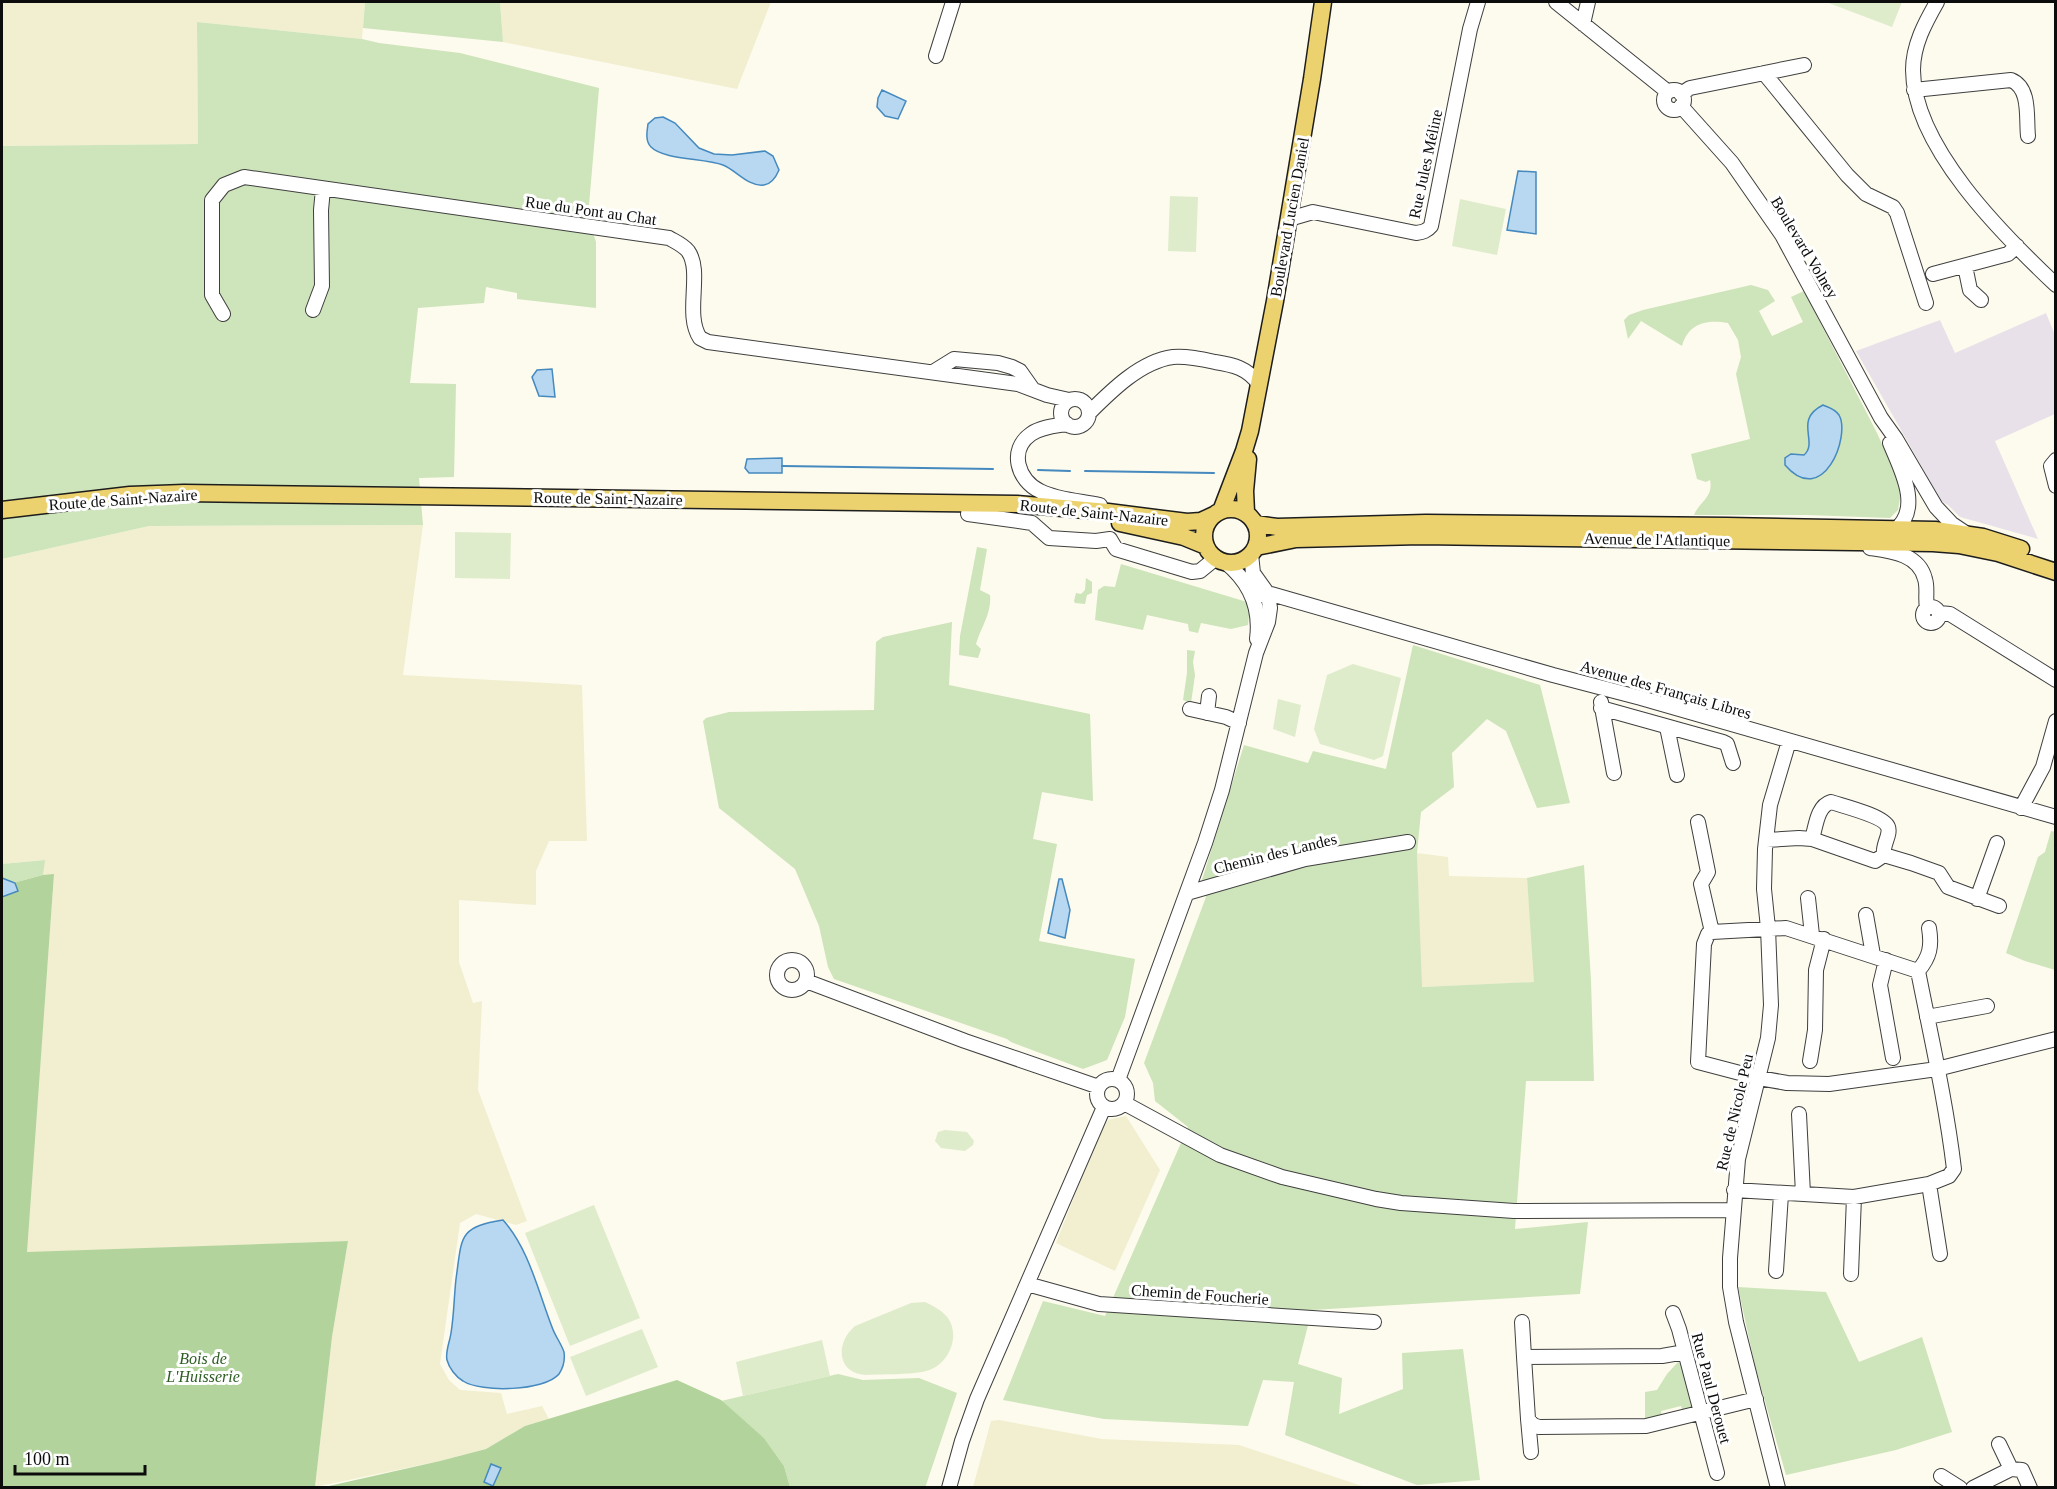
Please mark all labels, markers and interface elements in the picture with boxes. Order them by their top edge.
street label: Rue Jules Méline [1406,108,1445,220]
street label: Boulevard Lucien Daniel [1267,135,1312,298]
street label: Rue du Pont au Chat [524,193,658,228]
street label: Boulevard Volney [1767,193,1842,302]
street label: Route de Saint-Nazaire [48,486,198,513]
street label: Route de Saint-Nazaire [533,489,683,508]
street label: Route de Saint-Nazaire [1019,496,1169,529]
street label: Avenue de l'Atlantique [1584,530,1730,550]
street label: Avenue des Français Libres [1578,657,1753,723]
street label: Chemin des Landes [1212,830,1338,877]
street label: Rue de Nicole Peu [1713,1052,1756,1172]
street label: Chemin de Foucherie [1131,1281,1269,1308]
street label: Rue Paul Derouet [1689,1331,1735,1446]
park label: Bois de L'Huisserie [165,1350,240,1385]
scale bar [15,1438,146,1476]
text: 100 m [24,1449,70,1469]

